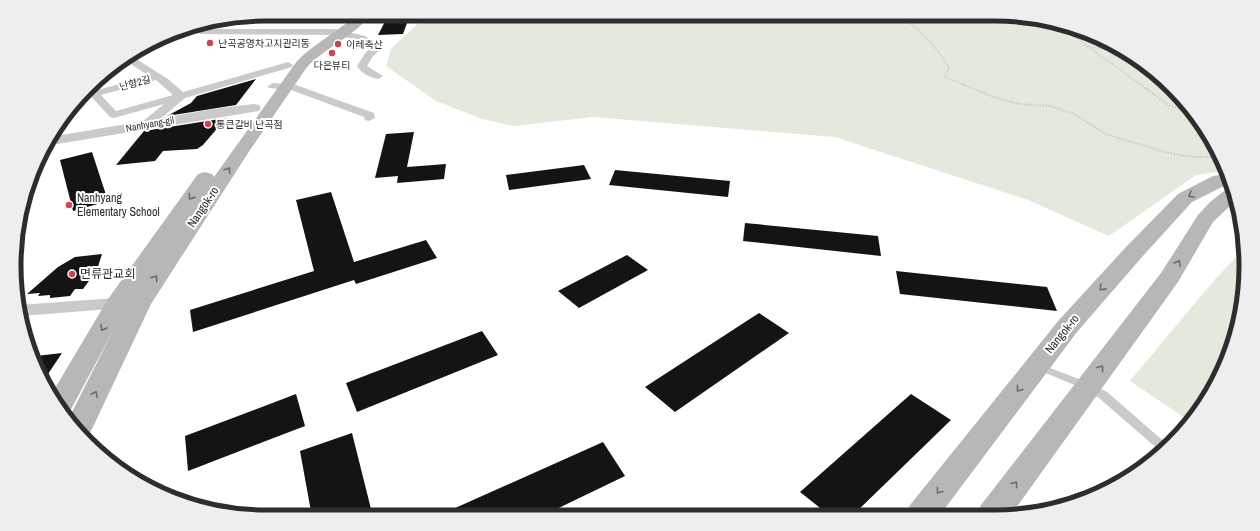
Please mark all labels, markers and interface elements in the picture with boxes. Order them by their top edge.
place label: 난곡공영차고지관리동 [218,37,310,50]
marker: 난곡공영차고지관리동 [205,38,215,48]
place label: 이레축산 [346,38,383,51]
marker: 이레축산 [333,39,343,49]
marker: 다은뷰티 [327,48,337,58]
place label: 다은뷰티 [314,59,350,72]
street label: 난향2길 [118,73,152,93]
street label: Nanhyang-gil [125,113,175,135]
place label: 통큰갈비 난곡점 [216,118,283,131]
marker: 통큰갈비 난곡점 [203,119,213,129]
one-way arrow [223,168,230,175]
street label: Nangok-ro [184,183,222,231]
place label: Nanhyang Elementary School [77,190,160,220]
one-way arrow [1188,190,1196,198]
one-way arrow [189,193,196,200]
marker: Nanhyang Elementary School [64,200,74,210]
one-way arrow [1174,260,1181,267]
place label: 면류관교회 [80,266,135,282]
marker: 면류관교회 [67,269,77,279]
one-way arrow [151,276,158,283]
one-way arrow [1099,284,1106,291]
street label: Nangok-ro [1041,311,1083,357]
one-way arrow [100,324,107,331]
one-way arrow [1096,365,1103,372]
one-way arrow [1017,384,1024,391]
one-way arrow [90,390,98,398]
one-way arrow [1011,481,1018,488]
one-way arrow [937,487,944,494]

